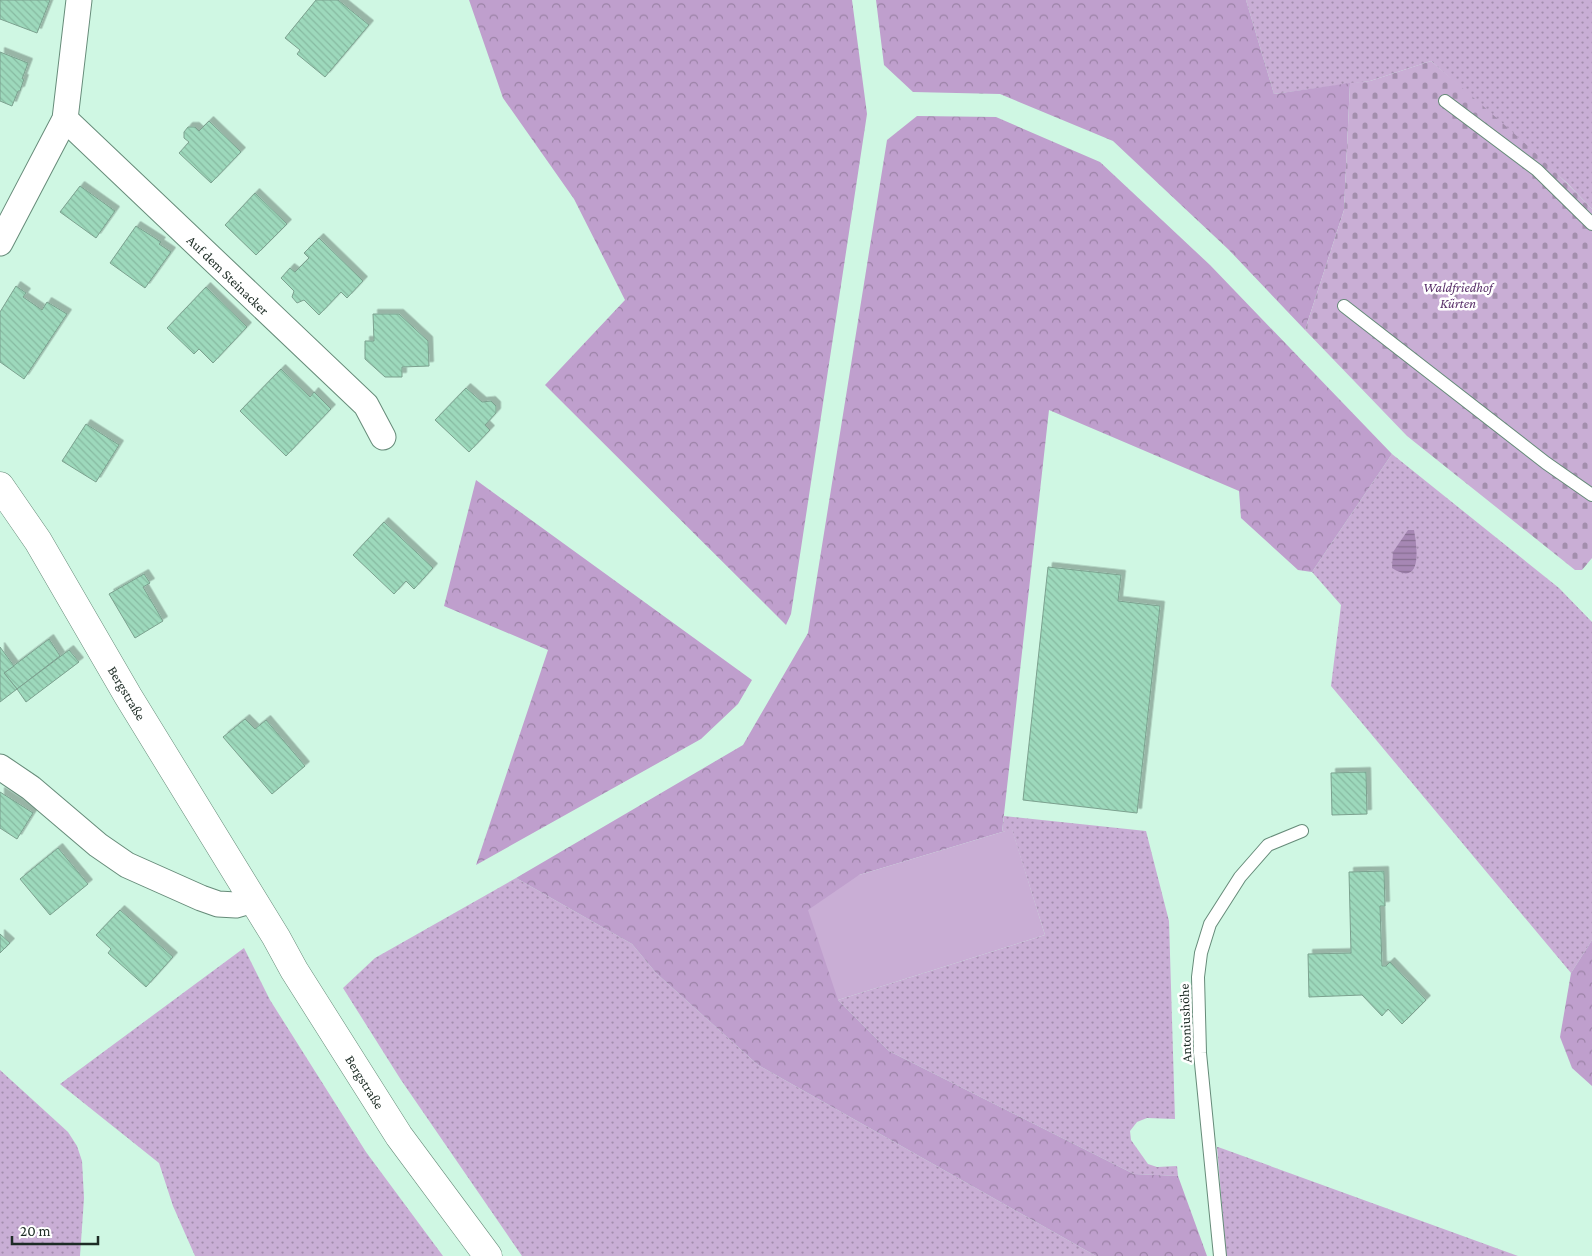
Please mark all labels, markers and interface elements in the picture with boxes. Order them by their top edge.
street label: Auf dem Steinacker [184,232,272,318]
park label: Waldfriedhof Kürten [1423,279,1495,311]
street label: Bergstraße [105,663,149,723]
street label: Antoniushöhe [1176,983,1194,1063]
street label: Bergstraße [342,1052,388,1112]
scale bar [12,1214,99,1246]
text: 20 m [20,1223,51,1239]

